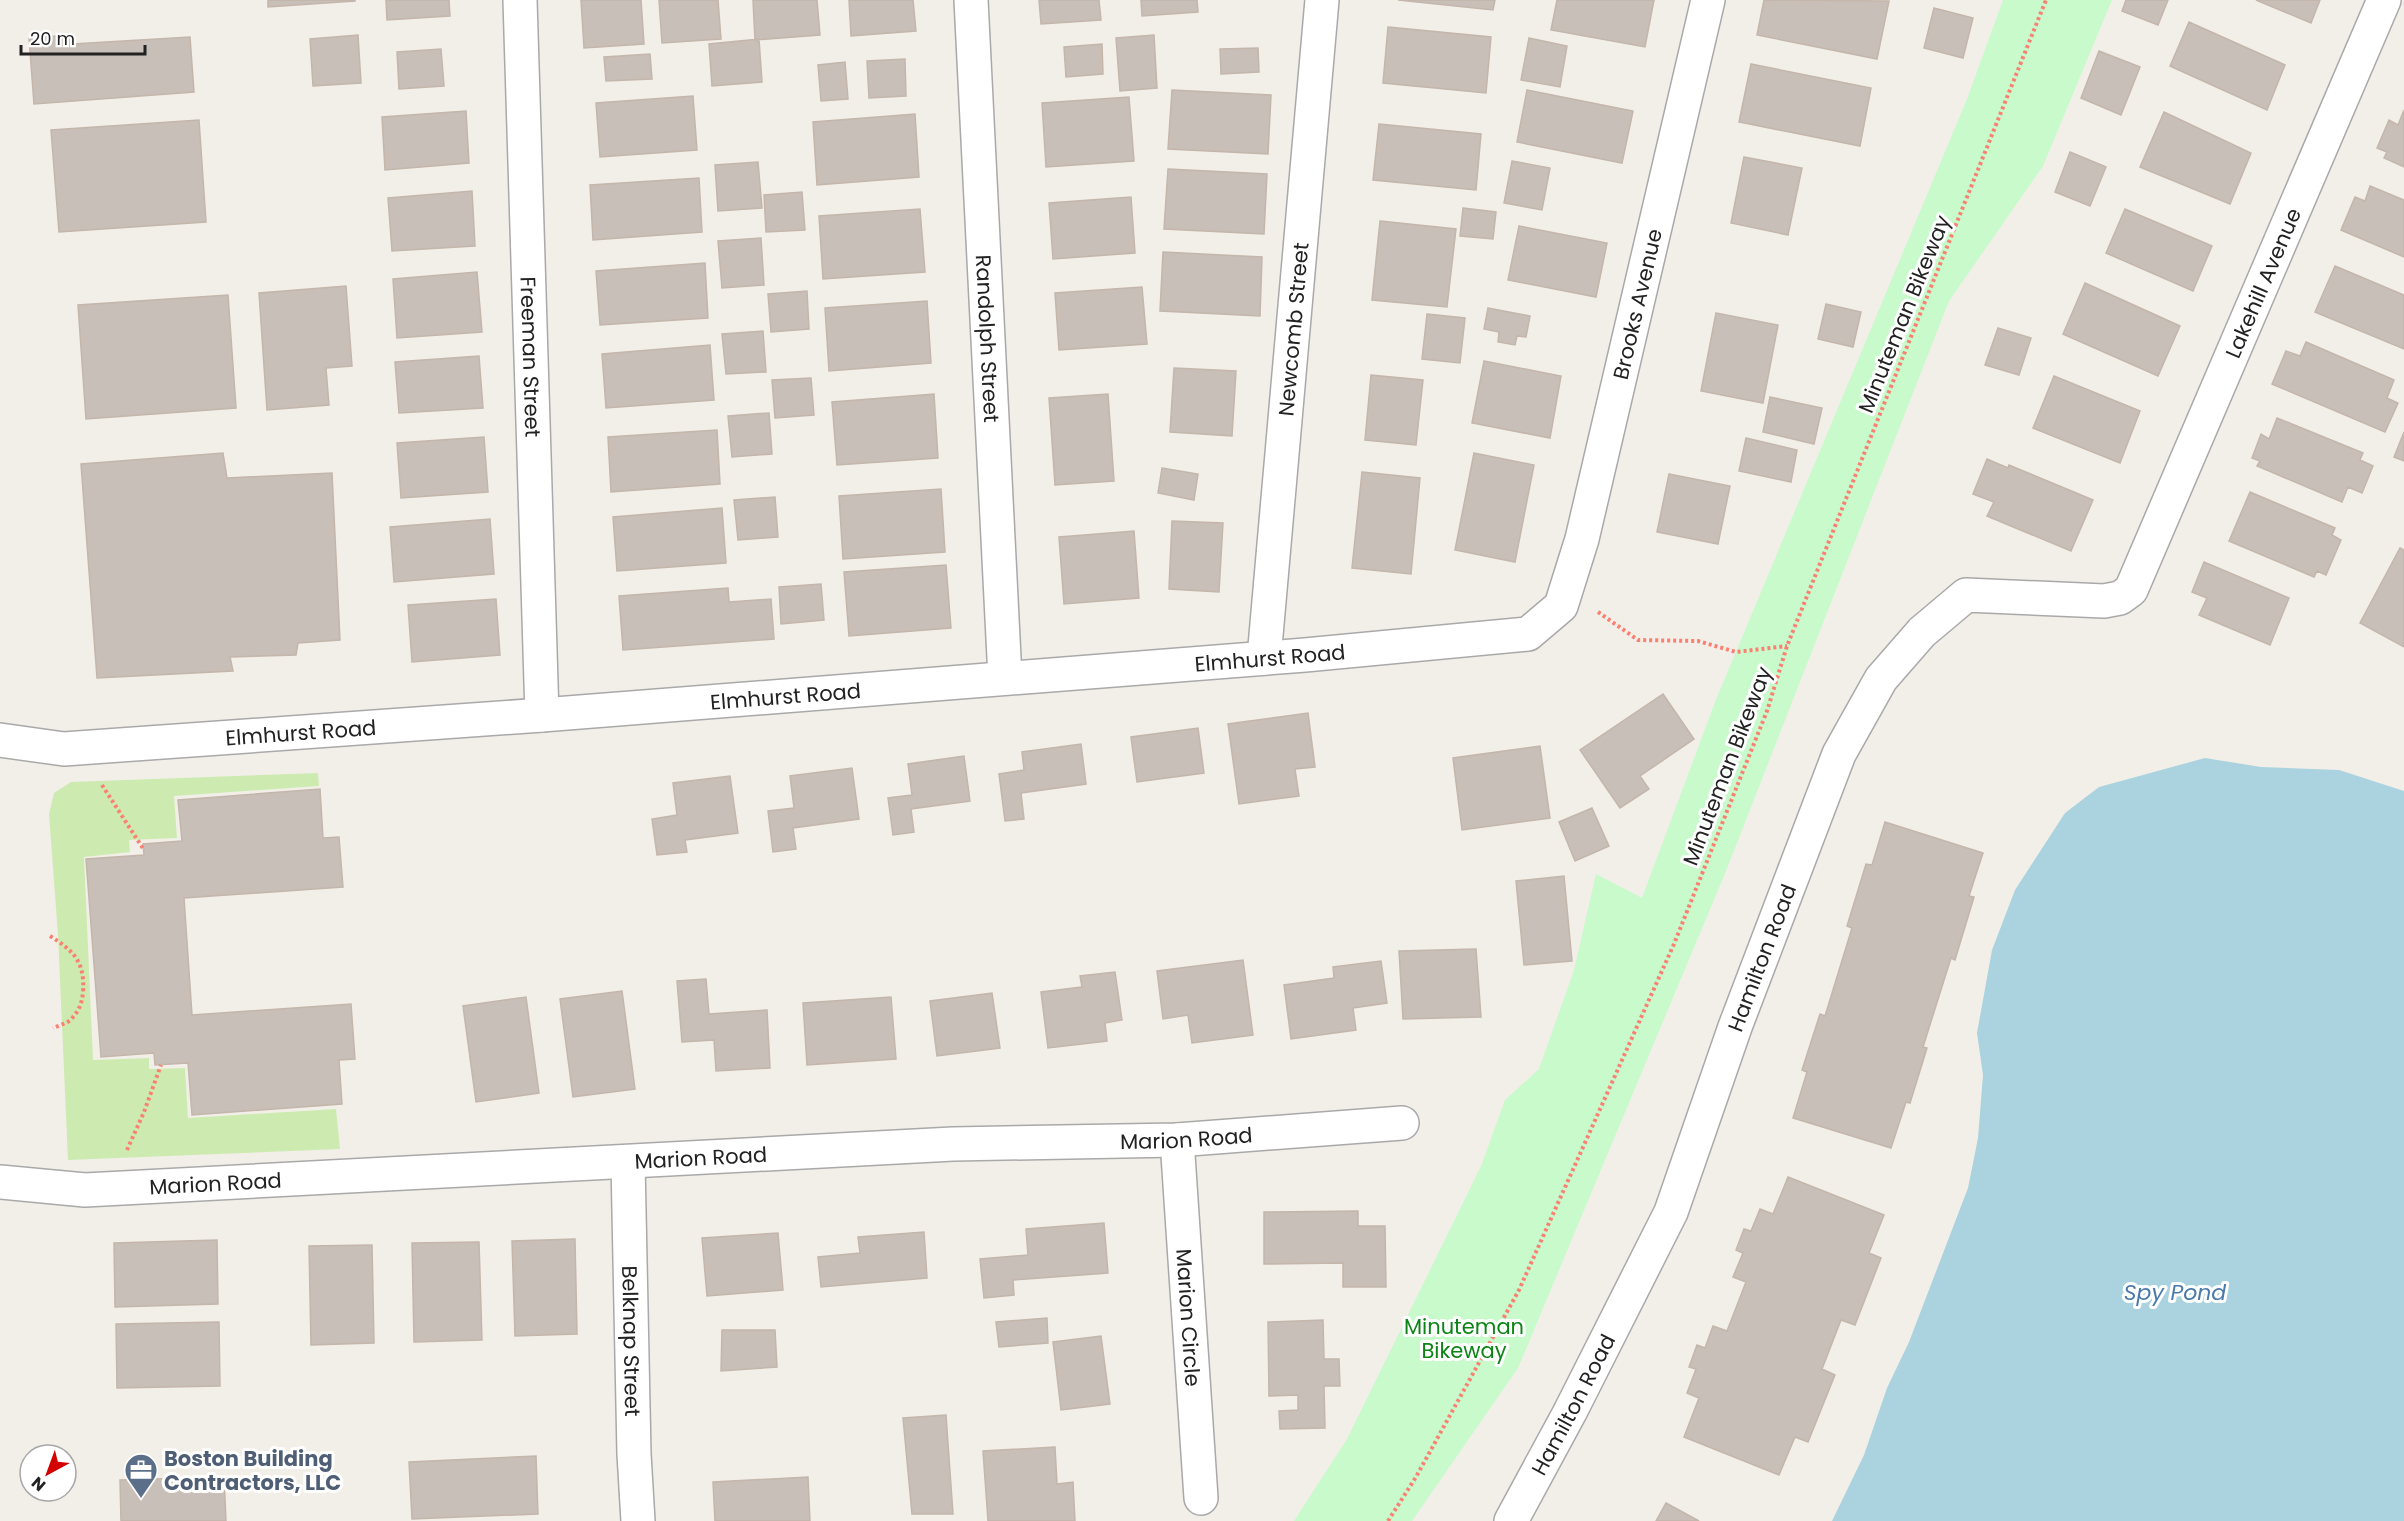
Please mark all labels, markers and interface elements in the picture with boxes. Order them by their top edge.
scale bar [21,18,146,56]
text: 20 m [30,26,75,51]
street label: Lakehill Avenue [2218,203,2308,362]
street label: Minuteman Bikeway [1851,211,1957,417]
street label: Brooks Avenue [1605,226,1669,382]
street label: Newcomb Street [1271,241,1315,417]
street label: Randolph Street [969,254,1007,423]
street label: Freeman Street [514,276,548,438]
street label: Elmhurst Road [1193,637,1347,678]
street label: Minuteman Bikeway [1676,662,1778,870]
street label: Elmhurst Road [709,675,862,716]
street label: Elmhurst Road [224,712,377,752]
street label: Hamilton Road [1720,880,1803,1035]
street label: Marion Road [1120,1120,1253,1156]
street label: Marion Road [634,1139,768,1175]
street label: Marion Road [149,1165,282,1201]
street label: Marion Circle [1170,1248,1208,1387]
street label: Belknap Street [616,1265,648,1417]
water label: Spy Pond [2124,1277,2226,1308]
park label: Minuteman Bikeway [1404,1312,1524,1365]
street label: Hamilton Road [1524,1329,1622,1480]
north arrow [18,1443,78,1503]
place label: Boston Building Contractors, LLC [164,1444,341,1497]
office icon: Boston Building Contractors, LLC [123,1452,159,1499]
text: N [26,1471,51,1497]

